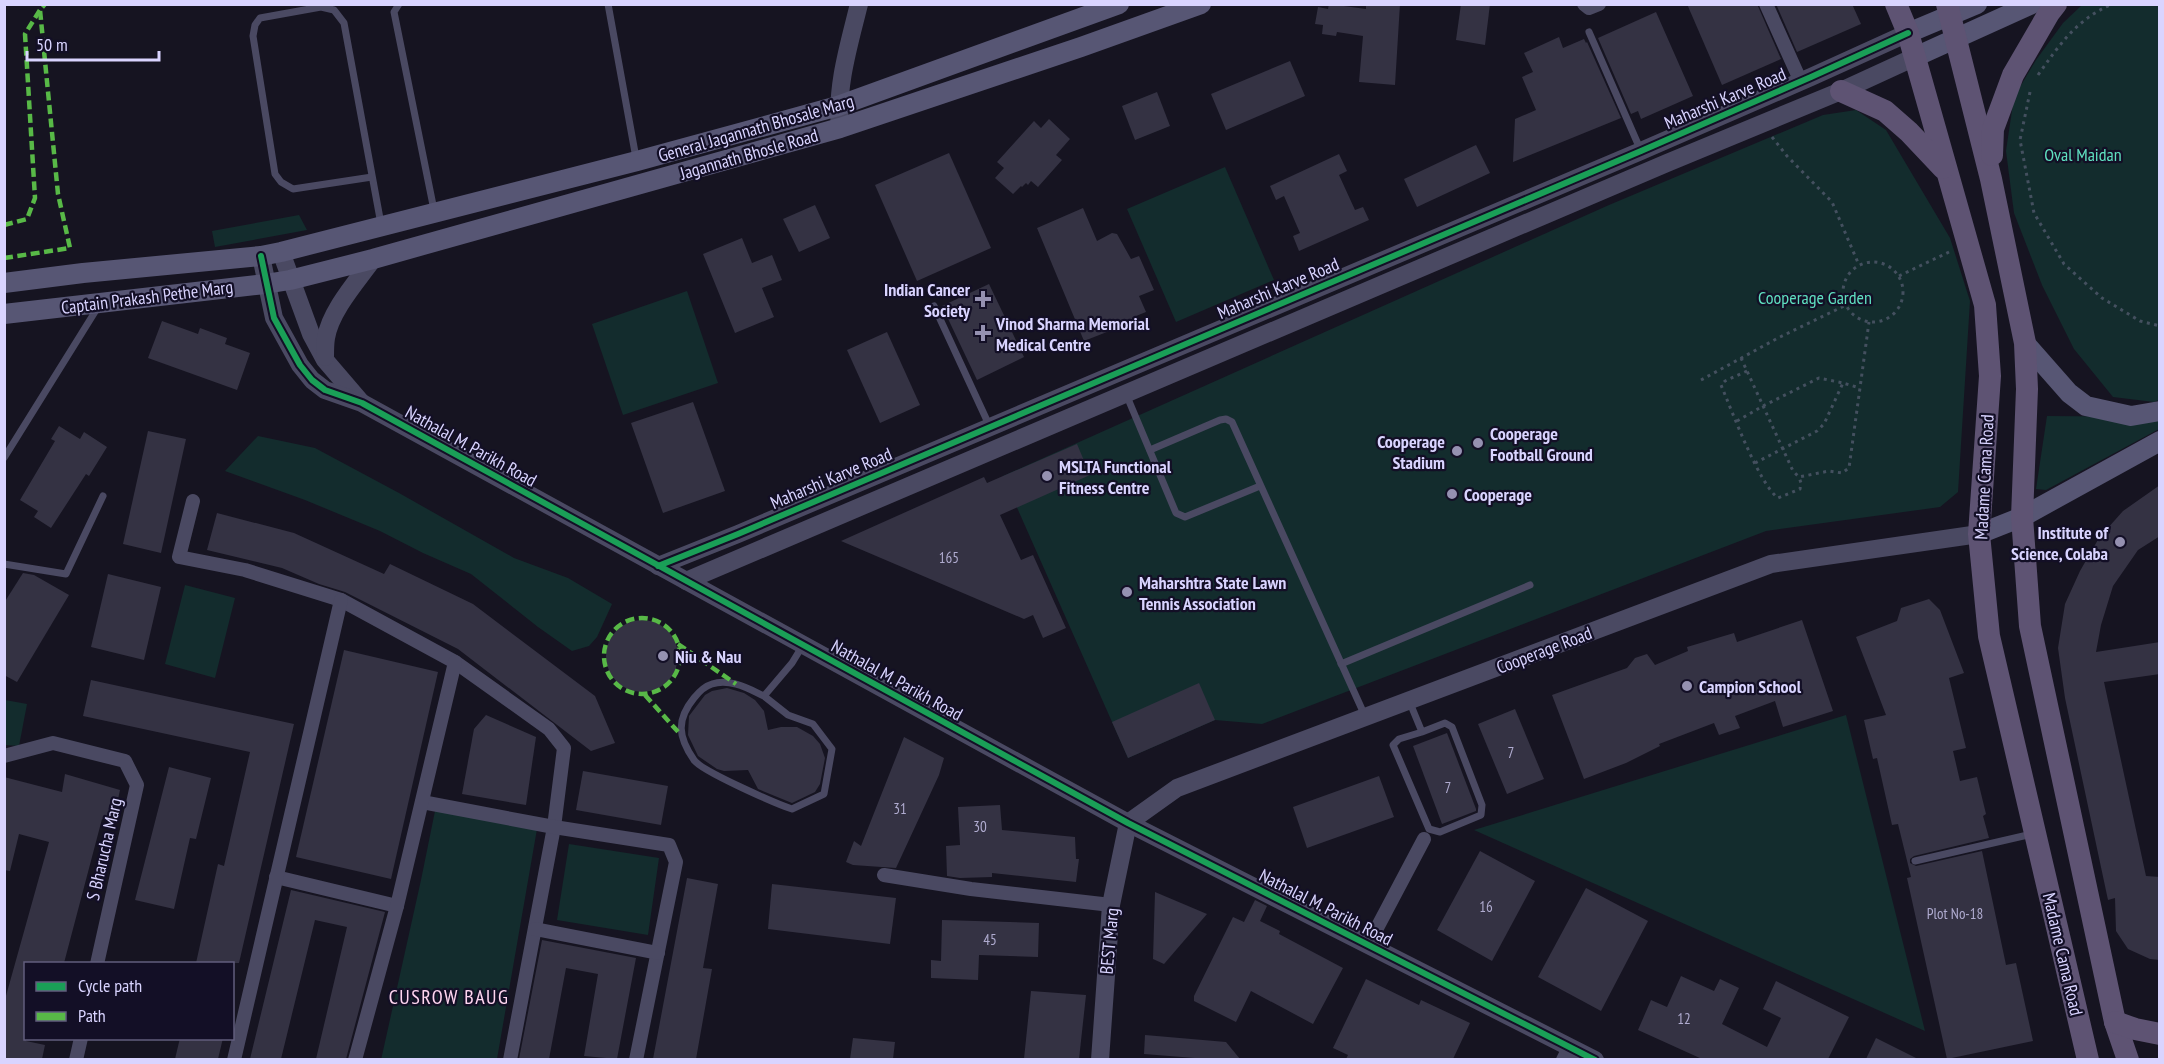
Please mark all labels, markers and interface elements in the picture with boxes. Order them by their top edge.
scale bar [27,24,159,62]
text: 50 m [36,33,68,56]
street label: Maharshi Karve Road [1661,62,1789,134]
street label: General Jagannath Bhosale Marg [656,89,856,167]
street label: Jagannath Bhosle Road [676,123,821,185]
park label: Oval Maidan [2044,143,2122,166]
street label: Maharshi Karve Road [1214,252,1342,324]
street label: Captain Prakash Pethe Marg [60,275,234,319]
place label: Indian Cancer Society [884,278,971,322]
park label: Cooperage Garden [1758,286,1872,309]
marker: Indian Cancer Society [974,290,992,308]
place label: Vinod Sharma Memorial Medical Centre [995,312,1150,356]
marker: Vinod Sharma Memorial Medical Centre [974,324,992,342]
street label: Nathalal M. Parikh Road [401,400,541,492]
street label: Madame Cama Road [1969,414,1999,540]
place label: Cooperage Football Ground [1490,422,1593,466]
place label: Cooperage Stadium [1377,430,1445,474]
marker: Cooperage Football Ground [1471,436,1485,450]
street label: Maharshi Karve Road [767,442,895,514]
marker: Cooperage Stadium [1450,444,1464,458]
place label: MSLTA Functional Fitness Centre [1059,455,1172,499]
marker: MSLTA Functional Fitness Centre [1040,469,1054,483]
place label: Cooperage [1464,483,1532,506]
marker: Cooperage [1445,487,1459,501]
place label: Institute of Science, Colaba [2011,521,2109,565]
marker: Institute of Science, Colaba [2113,535,2127,549]
house number: 165 [939,548,959,567]
place label: Maharshtra State Lawn Tennis Association [1139,571,1286,615]
marker: Maharshtra State Lawn Tennis Association [1120,585,1134,599]
street label: Cooperage Road [1493,621,1595,679]
street label: Nathalal M. Parikh Road [827,634,967,726]
place label: Niu & Nau [675,645,741,668]
marker: Niu & Nau [656,649,670,663]
place label: Campion School [1699,675,1802,698]
marker: Campion School [1680,679,1694,693]
house number: 7 [1508,743,1514,762]
house number: 7 [1445,778,1451,797]
street label: S Bharucha Marg [81,795,127,903]
house number: 31 [893,799,907,818]
house number: 30 [973,817,987,836]
street label: Nathalal M. Parikh Road [1255,863,1397,951]
street label: Madame Cama Road [2038,890,2088,1018]
house number: 16 [1479,897,1493,916]
house number: Plot No-18 [1927,904,1983,923]
street label: BEST Marg [1095,907,1123,975]
house number: 45 [983,930,997,949]
legend [24,962,234,1040]
text: Cycle path [78,974,142,997]
district label: CUSROW BAUG [389,984,509,1010]
text: Path [78,1004,106,1027]
house number: 12 [1677,1009,1691,1028]

